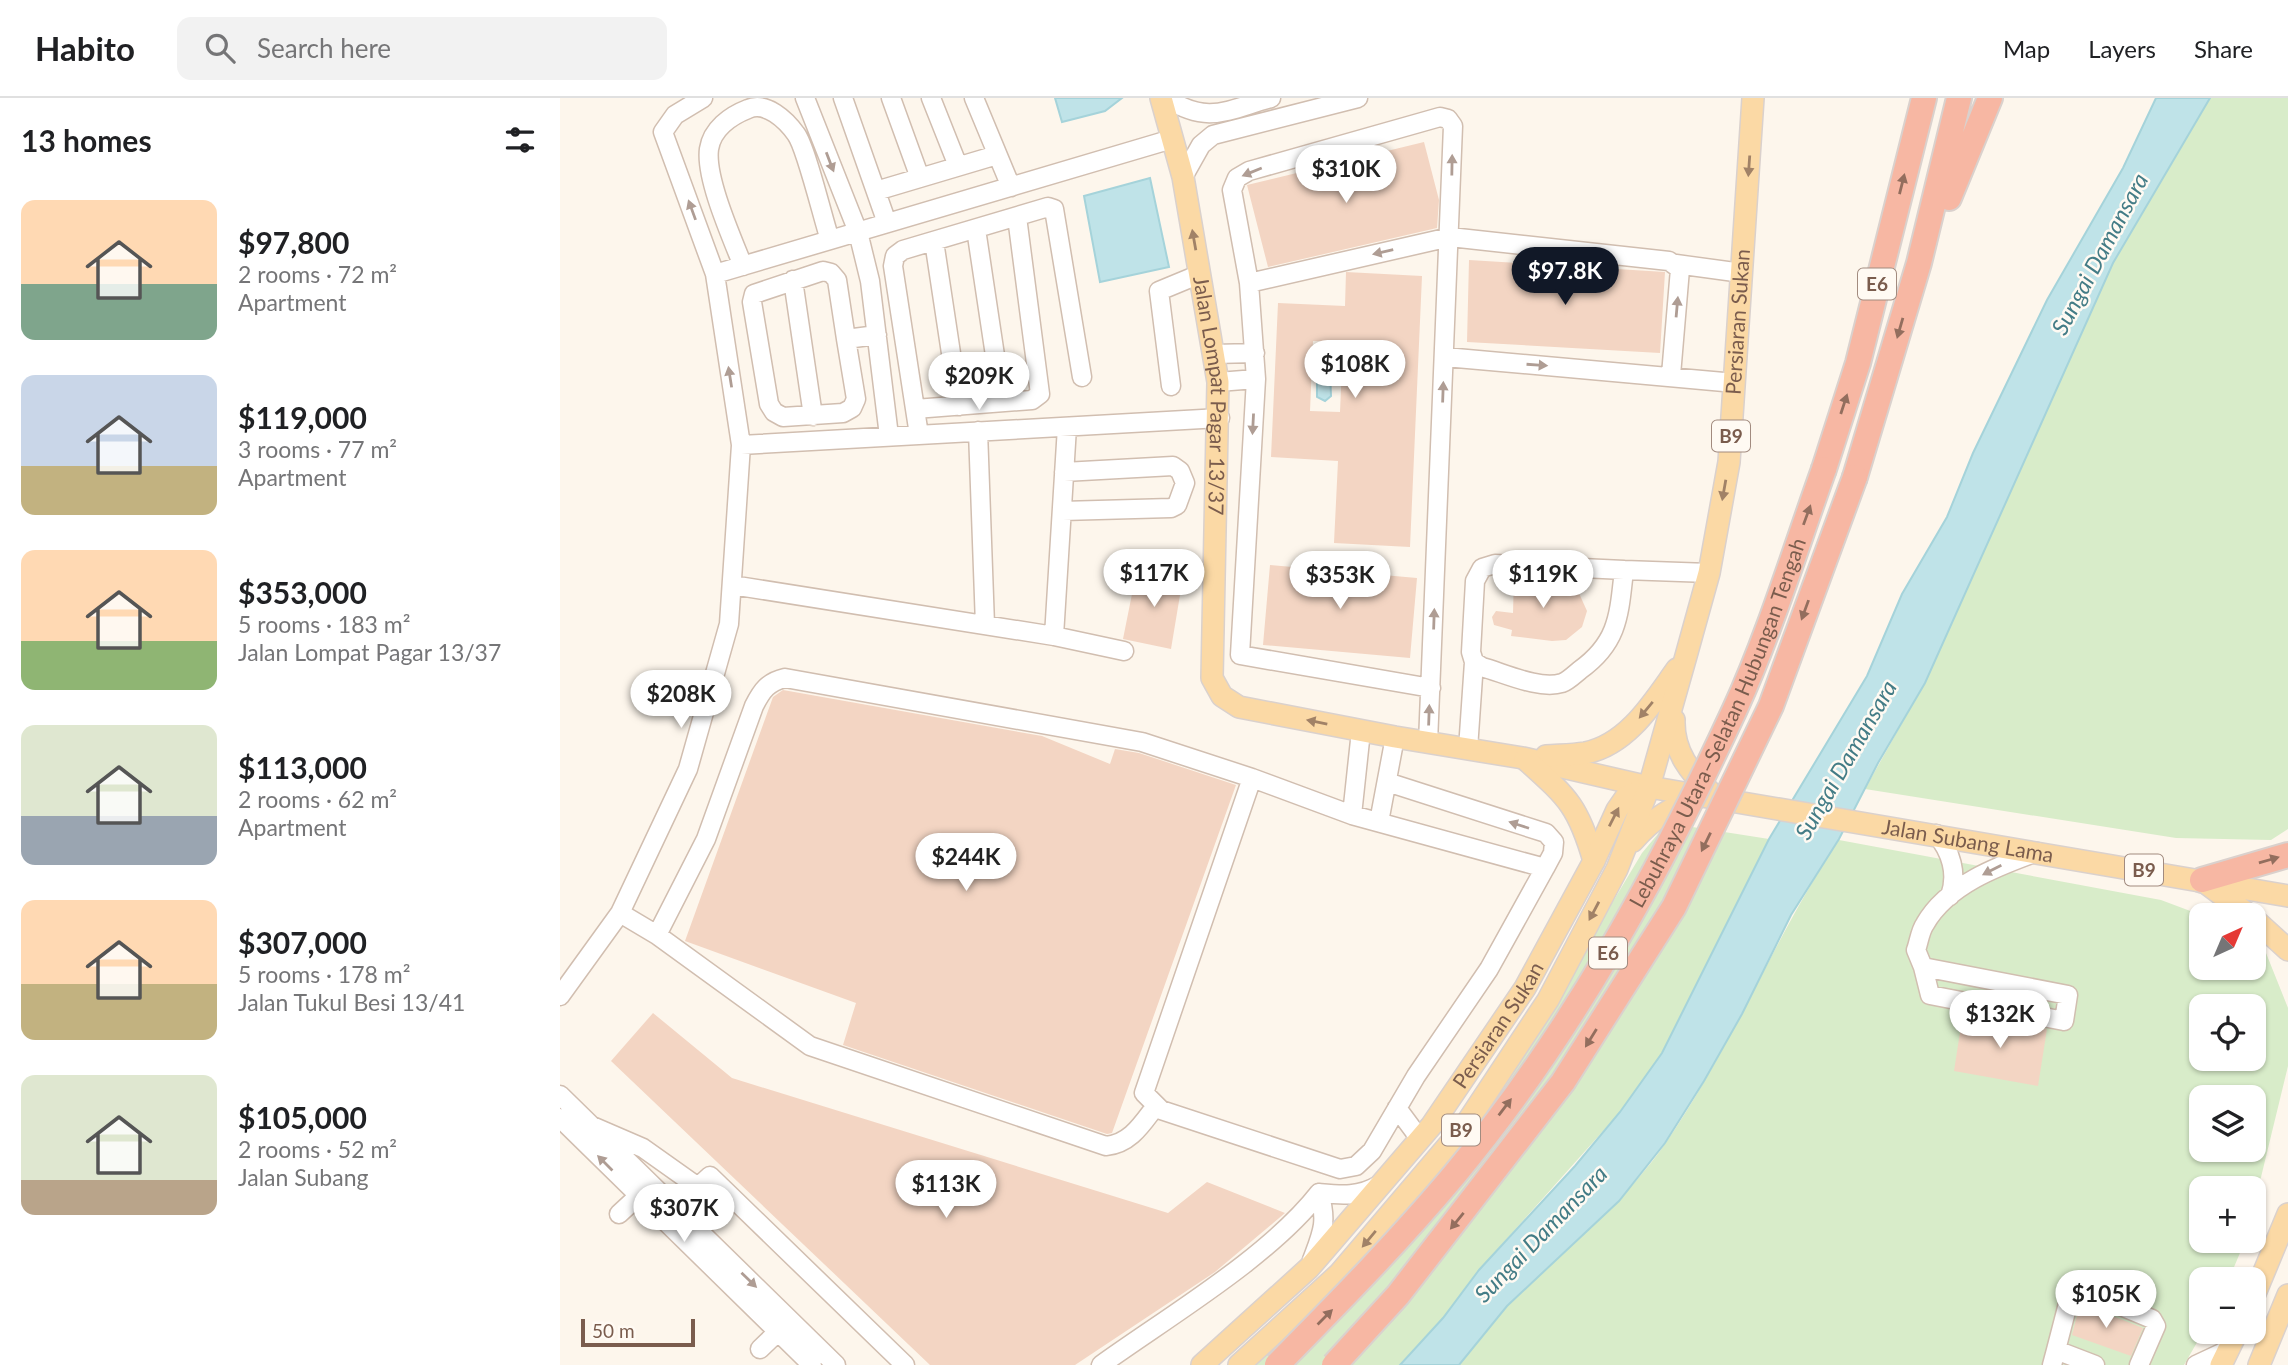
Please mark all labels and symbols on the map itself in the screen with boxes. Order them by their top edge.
pin: $310K [1297,146,1395,205]
one-way arrow [824,151,835,172]
one-way arrow [1446,153,1457,175]
one-way arrow [1743,155,1754,177]
one-way arrow [1241,166,1262,177]
water label: Sungai Damansara [2045,168,2153,339]
one-way arrow [1897,173,1908,195]
one-way arrow [686,200,697,221]
one-way arrow [1188,229,1199,251]
one-way arrow [1372,247,1394,258]
pin: $97.8K [1508,248,1622,307]
street label: Persiaran Sukan [1719,248,1754,395]
road number: E6 [1858,268,1896,300]
street label: Jalan Lompat Pagar 13/37 [1189,274,1232,516]
one-way arrow [1672,296,1683,318]
one-way arrow [1895,318,1905,339]
pin: $108K [1306,341,1404,400]
pin: $209K [930,352,1028,412]
one-way arrow [1527,360,1549,371]
one-way arrow [724,366,735,388]
one-way arrow [1438,381,1449,403]
one-way arrow [1840,393,1850,414]
one-way arrow [1248,413,1259,435]
road number: B9 [1712,420,1750,452]
one-way arrow [1718,480,1729,502]
one-way arrow [1802,504,1813,525]
street label: Lebuhraya Utara–Selatan Hubungan Tengah [1623,534,1810,912]
pin: $117K [1105,550,1203,609]
pin: $119K [1494,550,1592,610]
pin: $353K [1291,552,1389,611]
one-way arrow [1800,600,1811,621]
one-way arrow [1428,608,1439,630]
pin: $208K [632,670,730,730]
water label: Sungai Damansara [1788,675,1902,844]
one-way arrow [1639,702,1654,719]
one-way arrow [1424,704,1435,726]
one-way arrow [1306,717,1328,728]
one-way arrow [1609,807,1620,827]
street label: Jalan Subang Lama [1880,813,2056,867]
one-way arrow [1508,819,1529,829]
one-way arrow [1700,832,1712,852]
pin: $244K [917,834,1015,893]
road number: B9 [2125,855,2163,886]
one-way arrow [2258,855,2279,865]
one-way arrow [1982,865,2002,876]
one-way arrow [1589,902,1601,922]
north arrow [2189,903,2266,980]
road number: E6 [1589,938,1627,968]
street label: Persiaran Sukan [1447,957,1548,1092]
pin: $132K [1951,990,2049,1050]
one-way arrow [1585,1028,1598,1047]
one-way arrow [1498,1099,1513,1117]
road number: B9 [1442,1114,1480,1146]
one-way arrow [597,1156,614,1172]
water label: Sungai Damansara [1468,1159,1612,1307]
pin: $113K [897,1160,995,1220]
pin: $307K [635,1184,733,1244]
one-way arrow [1450,1212,1465,1230]
one-way arrow [1361,1230,1377,1248]
pin: $105K [2057,1270,2155,1330]
one-way arrow [740,1271,756,1288]
one-way arrow [1316,1309,1333,1325]
scale bar [581,1316,695,1348]

